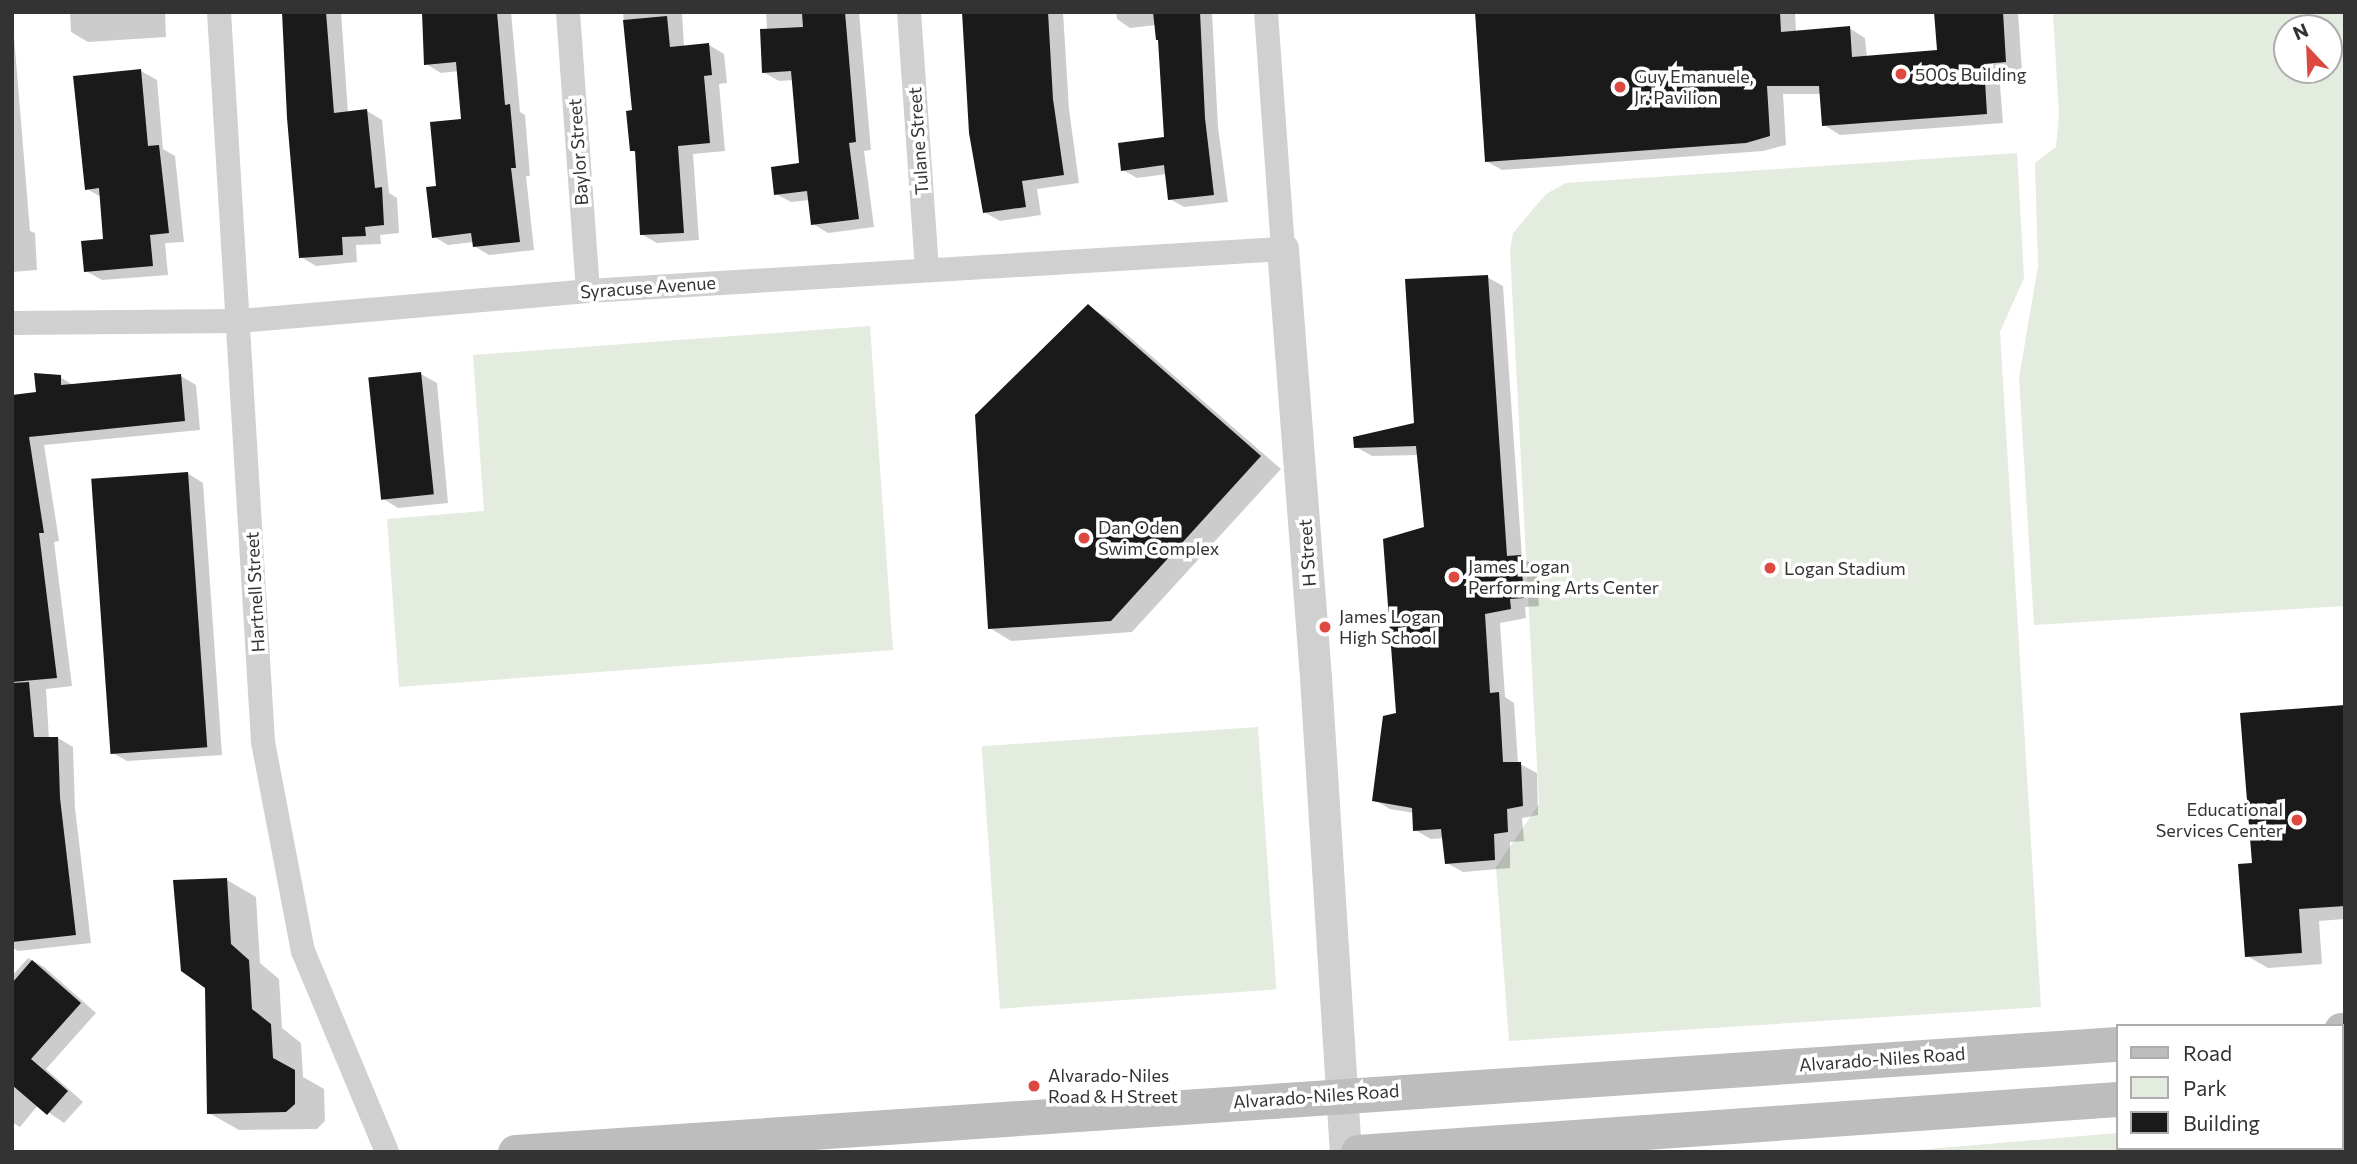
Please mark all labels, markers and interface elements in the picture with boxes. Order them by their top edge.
north arrow [2273,14,2343,84]
text: N [2289,18,2311,44]
place label: 500s Building [1915,63,2026,85]
place label: Guy Emanuele, Jr. Pavilion [1634,66,1754,108]
marker: 500s Building [1893,66,1909,82]
marker: Guy Emanuele, Jr. Pavilion [1612,79,1628,95]
street label: Tulane Street [903,86,933,196]
street label: Baylor Street [563,98,593,206]
street label: Syracuse Avenue [579,271,717,303]
place label: Dan Oden Swim Complex [1098,517,1219,560]
street label: H Street [1294,518,1320,588]
marker: Dan Oden Swim Complex [1076,530,1092,546]
street label: Hartnell Street [241,531,269,653]
place label: James Logan Performing Arts Center [1468,556,1659,598]
place label: Logan Stadium [1784,557,1906,579]
marker: Logan Stadium [1762,560,1778,576]
marker: James Logan Performing Arts Center [1446,569,1462,585]
place label: James Logan High School [1339,606,1441,648]
marker: James Logan High School [1317,619,1333,635]
place label: Educational Services Center [2156,799,2283,842]
marker: Educational Services Center [2289,812,2305,828]
legend [2116,1024,2343,1150]
text: Road [2183,1040,2232,1065]
street label: Alvarado-Niles Road [1798,1042,1966,1076]
place label: Alvarado-Niles Road & H Street [1048,1065,1178,1108]
text: Park [2183,1075,2227,1100]
marker: Alvarado-Niles Road & H Street [1026,1078,1042,1094]
street label: Alvarado-Niles Road [1232,1079,1400,1113]
text: Building [2183,1110,2260,1135]

